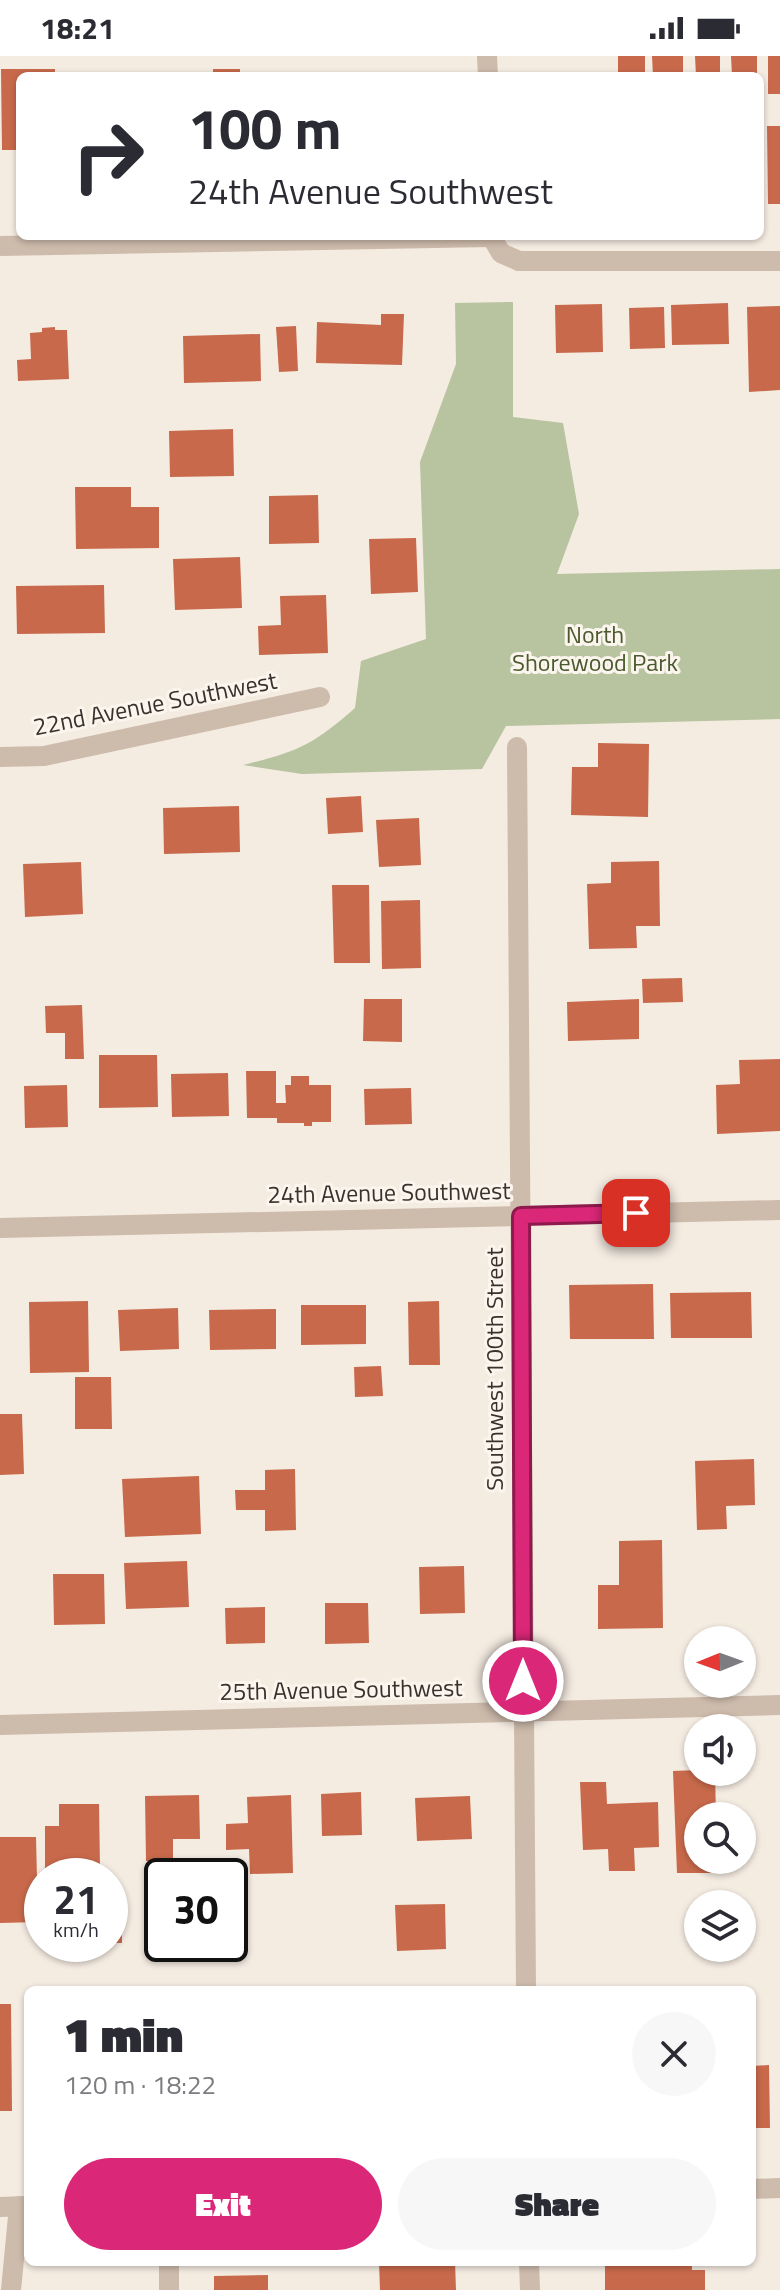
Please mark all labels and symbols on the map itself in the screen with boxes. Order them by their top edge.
park label: North Shorewood Park [512,616,679,680]
street label: 22nd Avenue Southwest [30,662,280,744]
street label: 24th Avenue Southwest [267,1172,512,1212]
pin [602,1179,670,1247]
street label: Southwest 100th Street [476,1247,512,1491]
north arrow [684,1626,756,1698]
position arrow [481,1639,565,1723]
street label: 25th Avenue Southwest [219,1669,464,1709]
speed limit sign: 30 [144,1858,248,1962]

